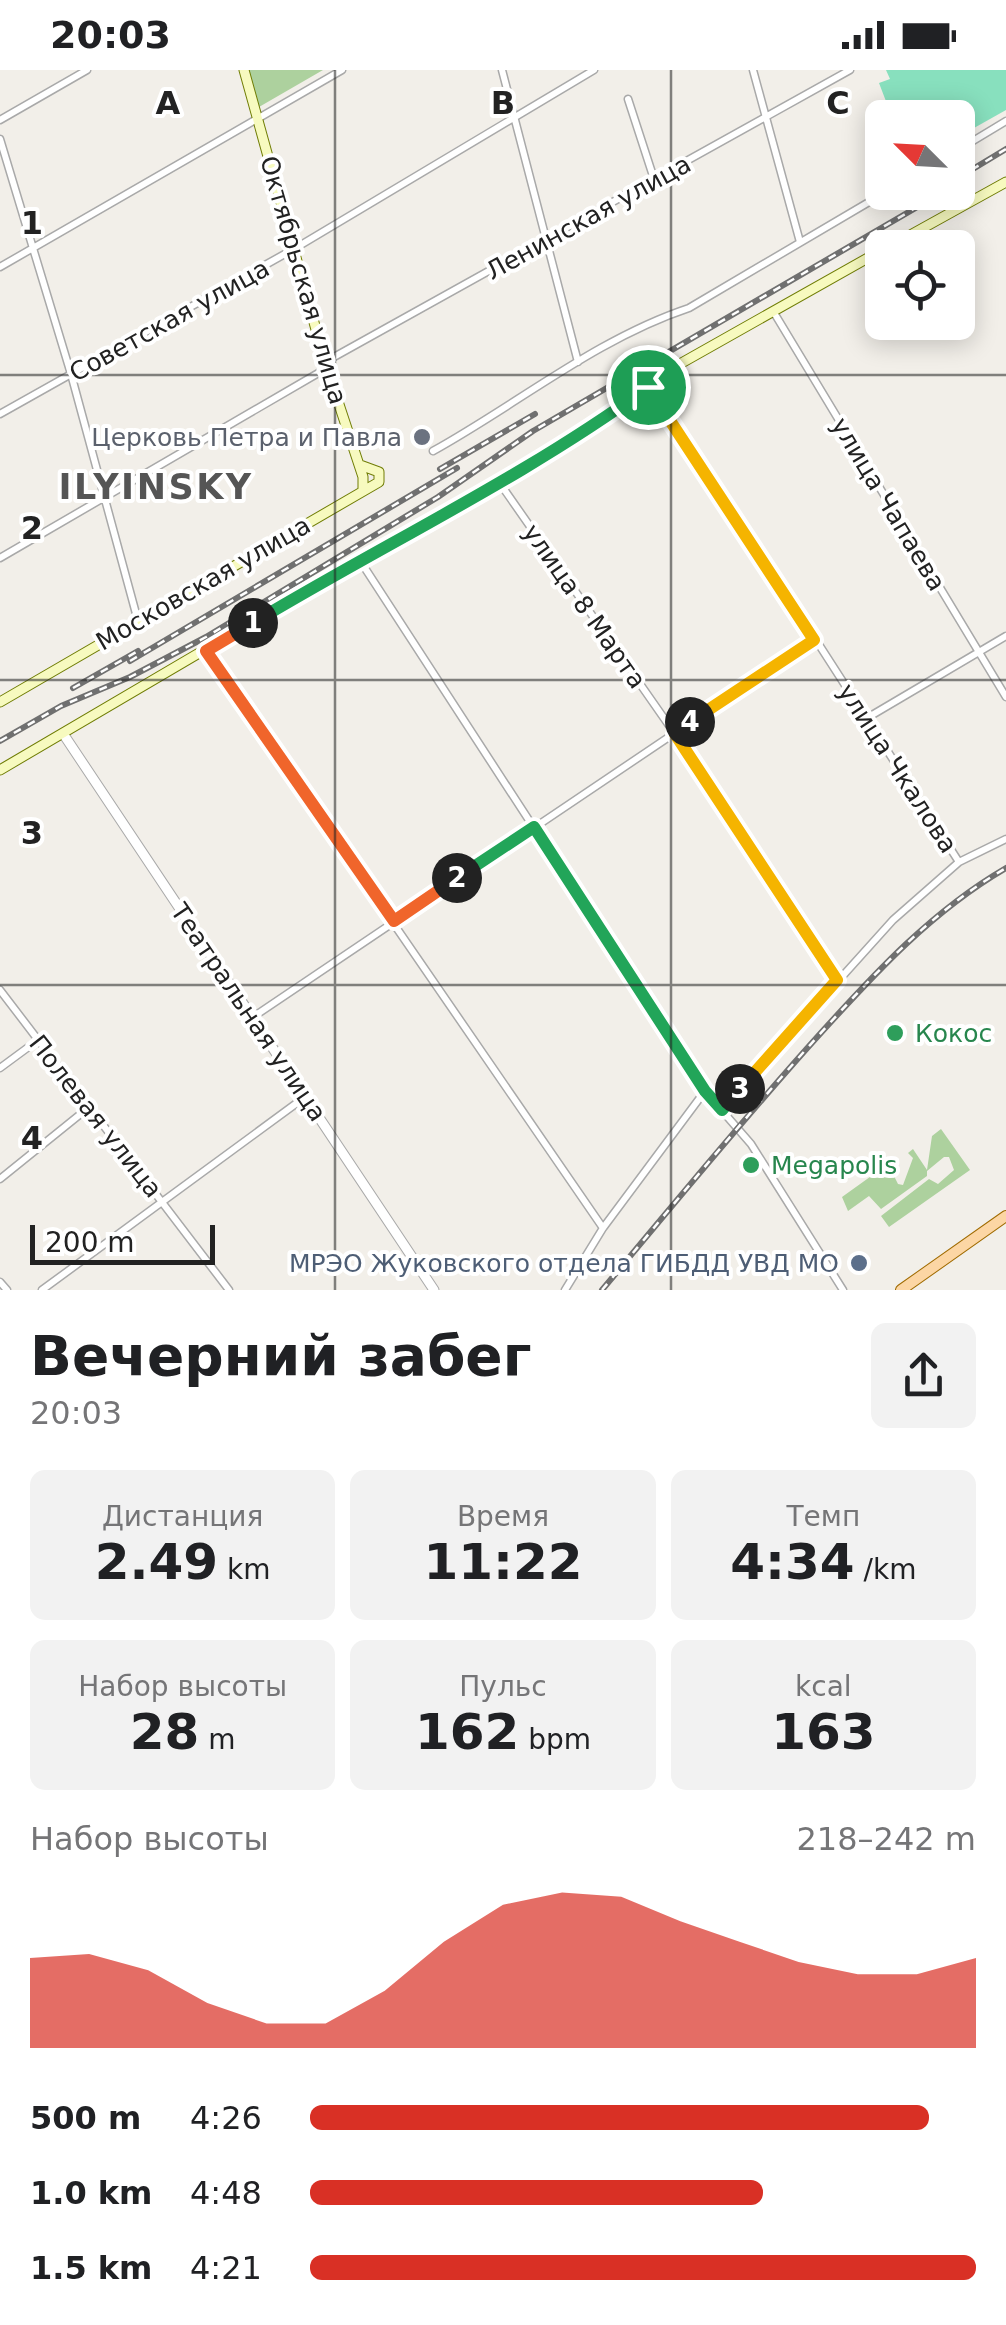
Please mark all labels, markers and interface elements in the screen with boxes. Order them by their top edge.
text: 20:03 [50,13,171,57]
text: A [156,84,181,122]
text: B [491,84,515,122]
text: C [826,84,850,122]
north arrow [865,100,975,210]
map controls [865,100,975,340]
street label: Ленинская улица [481,149,696,286]
street label: Октябрьская улица [254,153,353,408]
text: 1 [21,204,43,242]
button: locate [865,230,975,340]
street label: Советская улица [64,253,274,387]
pin [606,345,691,430]
icon: arrive [621,360,676,415]
street label: улица Чапаева [825,412,952,596]
place label: Церковь Петра и Павла [91,423,402,452]
marker: Церковь Петра и Павла [411,426,433,448]
district label: ILYINSKY [58,467,254,507]
text: 2 [21,509,43,547]
street label: Московская улица [91,510,315,657]
street label: улица 8 Марта [517,519,652,694]
pin: 1 [228,598,278,648]
text: 1 [243,606,263,639]
street label: улица Чкалова [832,678,963,858]
pin: 4 [665,697,715,747]
text: 4 [680,705,700,738]
text: 3 [21,814,43,852]
pin: 2 [432,853,482,903]
text: 2 [447,861,467,894]
street label: Театральная улица [164,897,332,1127]
place label: Кокос [915,1019,992,1048]
marker: Кокос [884,1022,906,1044]
street label: Полевая улица [23,1029,168,1203]
pin: 3 [715,1064,765,1114]
text: 3 [730,1072,750,1105]
text: 4 [21,1119,43,1157]
place label: Megapolis [771,1151,897,1180]
marker: Megapolis [740,1154,762,1176]
scale bar [30,1220,215,1264]
text: 200 m [45,1226,135,1259]
place label: МРЭО Жуковского отдела ГИБДД УВД МО [289,1249,839,1278]
marker: МРЭО Жуковского отдела ГИБДД УВД МО [848,1252,870,1274]
button: share [871,1323,976,1428]
text: Вечерний забег [30,1324,531,1388]
text: 20:03 [30,1394,122,1432]
text: Дистанция [102,1500,263,1533]
text: Время [457,1500,549,1533]
text: Темп [786,1500,860,1533]
text: 2.49 [95,1533,218,1591]
text: 11:22 [423,1533,583,1591]
text: 4:34 [730,1533,855,1591]
text: km [218,1553,271,1586]
text: /km [855,1553,916,1586]
text: Набор высоты [78,1670,287,1703]
text: Пульс [459,1670,547,1703]
text: kcal [795,1670,852,1703]
text: 28 [130,1703,199,1761]
text: 162 [415,1703,519,1761]
text: 163 [771,1703,876,1761]
text: m [199,1723,236,1756]
text: bpm [519,1723,591,1756]
text: Набор высоты [30,1820,269,1858]
text: 218–242 m [797,1820,976,1858]
text: 500 m [30,2099,141,2137]
text: 4:26 [190,2099,262,2137]
text: 1.0 km [30,2174,152,2212]
text: 4:48 [190,2174,262,2212]
text: 1.5 km [30,2249,152,2287]
text: 4:21 [190,2249,262,2287]

